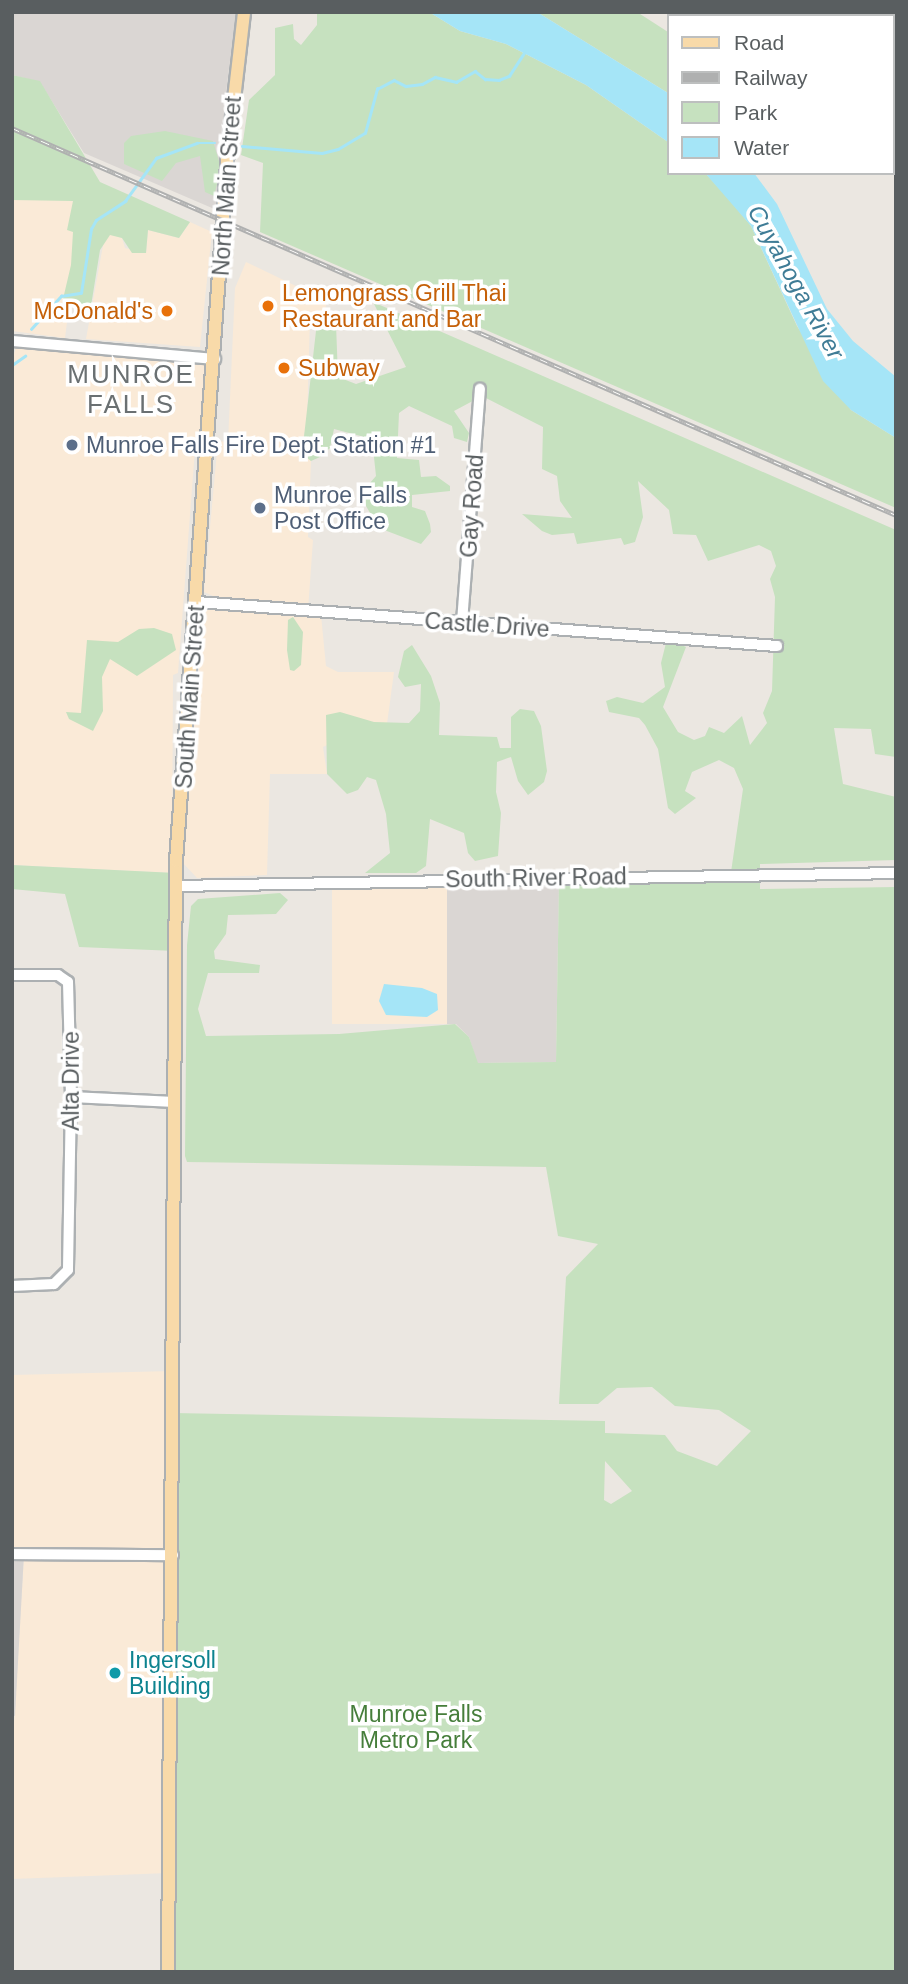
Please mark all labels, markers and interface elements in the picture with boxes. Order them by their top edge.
legend [666,14,894,175]
text: Road [734,31,784,54]
text: Railway [734,66,808,89]
street label: North Main Street [207,95,247,277]
text: Park [734,101,777,124]
text: Water [734,136,789,159]
water label: Cuyahoga River [742,200,850,364]
place label: Lemongrass Grill Thai Restaurant and Bar [282,279,507,333]
place label: McDonald's [34,297,153,325]
marker: Lemongrass Grill Thai Restaurant and Bar [260,298,276,314]
marker: McDonald's [159,303,175,319]
place label: Subway [298,354,380,382]
district label: MUNROE FALLS [68,359,194,420]
marker: Subway [276,360,292,376]
place label: Munroe Falls Fire Dept. Station #1 [86,431,436,459]
marker: Munroe Falls Fire Dept. Station #1 [64,437,80,453]
street label: Gay Road [455,453,489,559]
place label: Munroe Falls Post Office [274,481,407,535]
marker: Munroe Falls Post Office [252,500,268,516]
street label: South Main Street [170,604,210,790]
street label: Castle Drive [424,607,550,643]
street label: South River Road [445,863,627,893]
street label: Alta Drive [57,1031,85,1131]
place label: Ingersoll Building [129,1646,216,1700]
marker: Ingersoll Building [107,1665,123,1681]
park label: Munroe Falls Metro Park [350,1700,482,1754]

